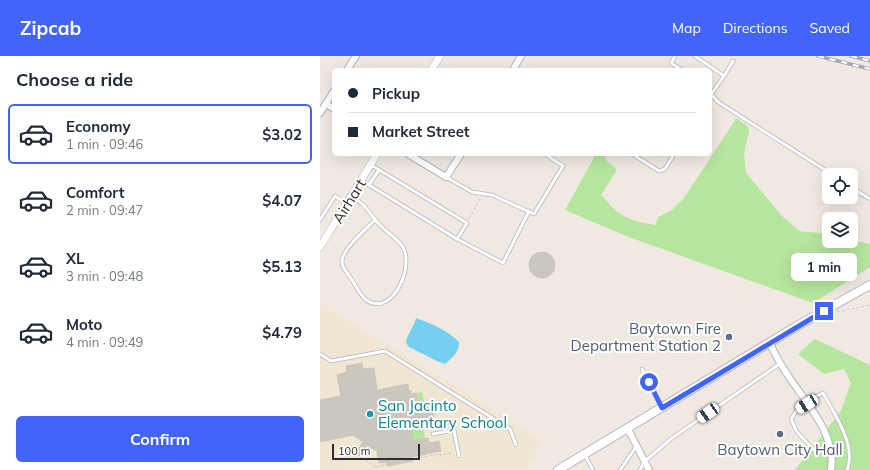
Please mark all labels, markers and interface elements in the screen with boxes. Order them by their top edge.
text: Zipcab [20,16,81,40]
text: Map [672,19,701,37]
text: Directions [723,19,788,37]
text: Saved [810,19,850,37]
text: Choose a ride [16,68,133,91]
text: Pickup [372,84,420,103]
icon: car [18,116,54,152]
text: Economy [66,117,131,136]
text: Market Street [372,122,470,141]
text: $3.02 [262,125,302,144]
text: 1 min · 09:46 [66,136,143,152]
map controls [822,168,858,248]
button: locate [822,168,858,204]
street label: Airhart [328,175,370,227]
icon: car [18,182,54,218]
text: Comfort [66,183,124,202]
text: $4.07 [262,191,302,210]
text: 2 min · 09:47 [66,202,143,218]
button: layers [822,212,858,248]
icon: car [18,248,54,284]
text: XL [66,249,84,268]
callout: 1 min [791,253,857,281]
text: $5.13 [262,257,302,276]
text: 1 min [807,259,841,275]
text: 3 min · 09:48 [66,268,143,284]
route end [815,302,833,320]
icon: car [18,314,54,350]
text: Moto [66,315,102,334]
place label: Baytown Fire Department Station 2 [571,319,721,355]
text: $4.79 [262,323,302,342]
marker: Baytown Fire Department Station 2 [724,332,734,342]
text: 4 min · 09:49 [66,334,143,350]
route start [640,373,658,391]
car [794,393,820,415]
place label: San Jacinto Elementary School [378,396,507,432]
car [695,401,721,425]
marker: San Jacinto Elementary School [365,409,375,419]
button: Confirm [16,416,304,462]
marker: Baytown City Hall [775,429,785,439]
place label: Baytown City Hall [717,440,843,459]
scale bar [332,442,420,461]
text: 100 m [338,444,370,458]

